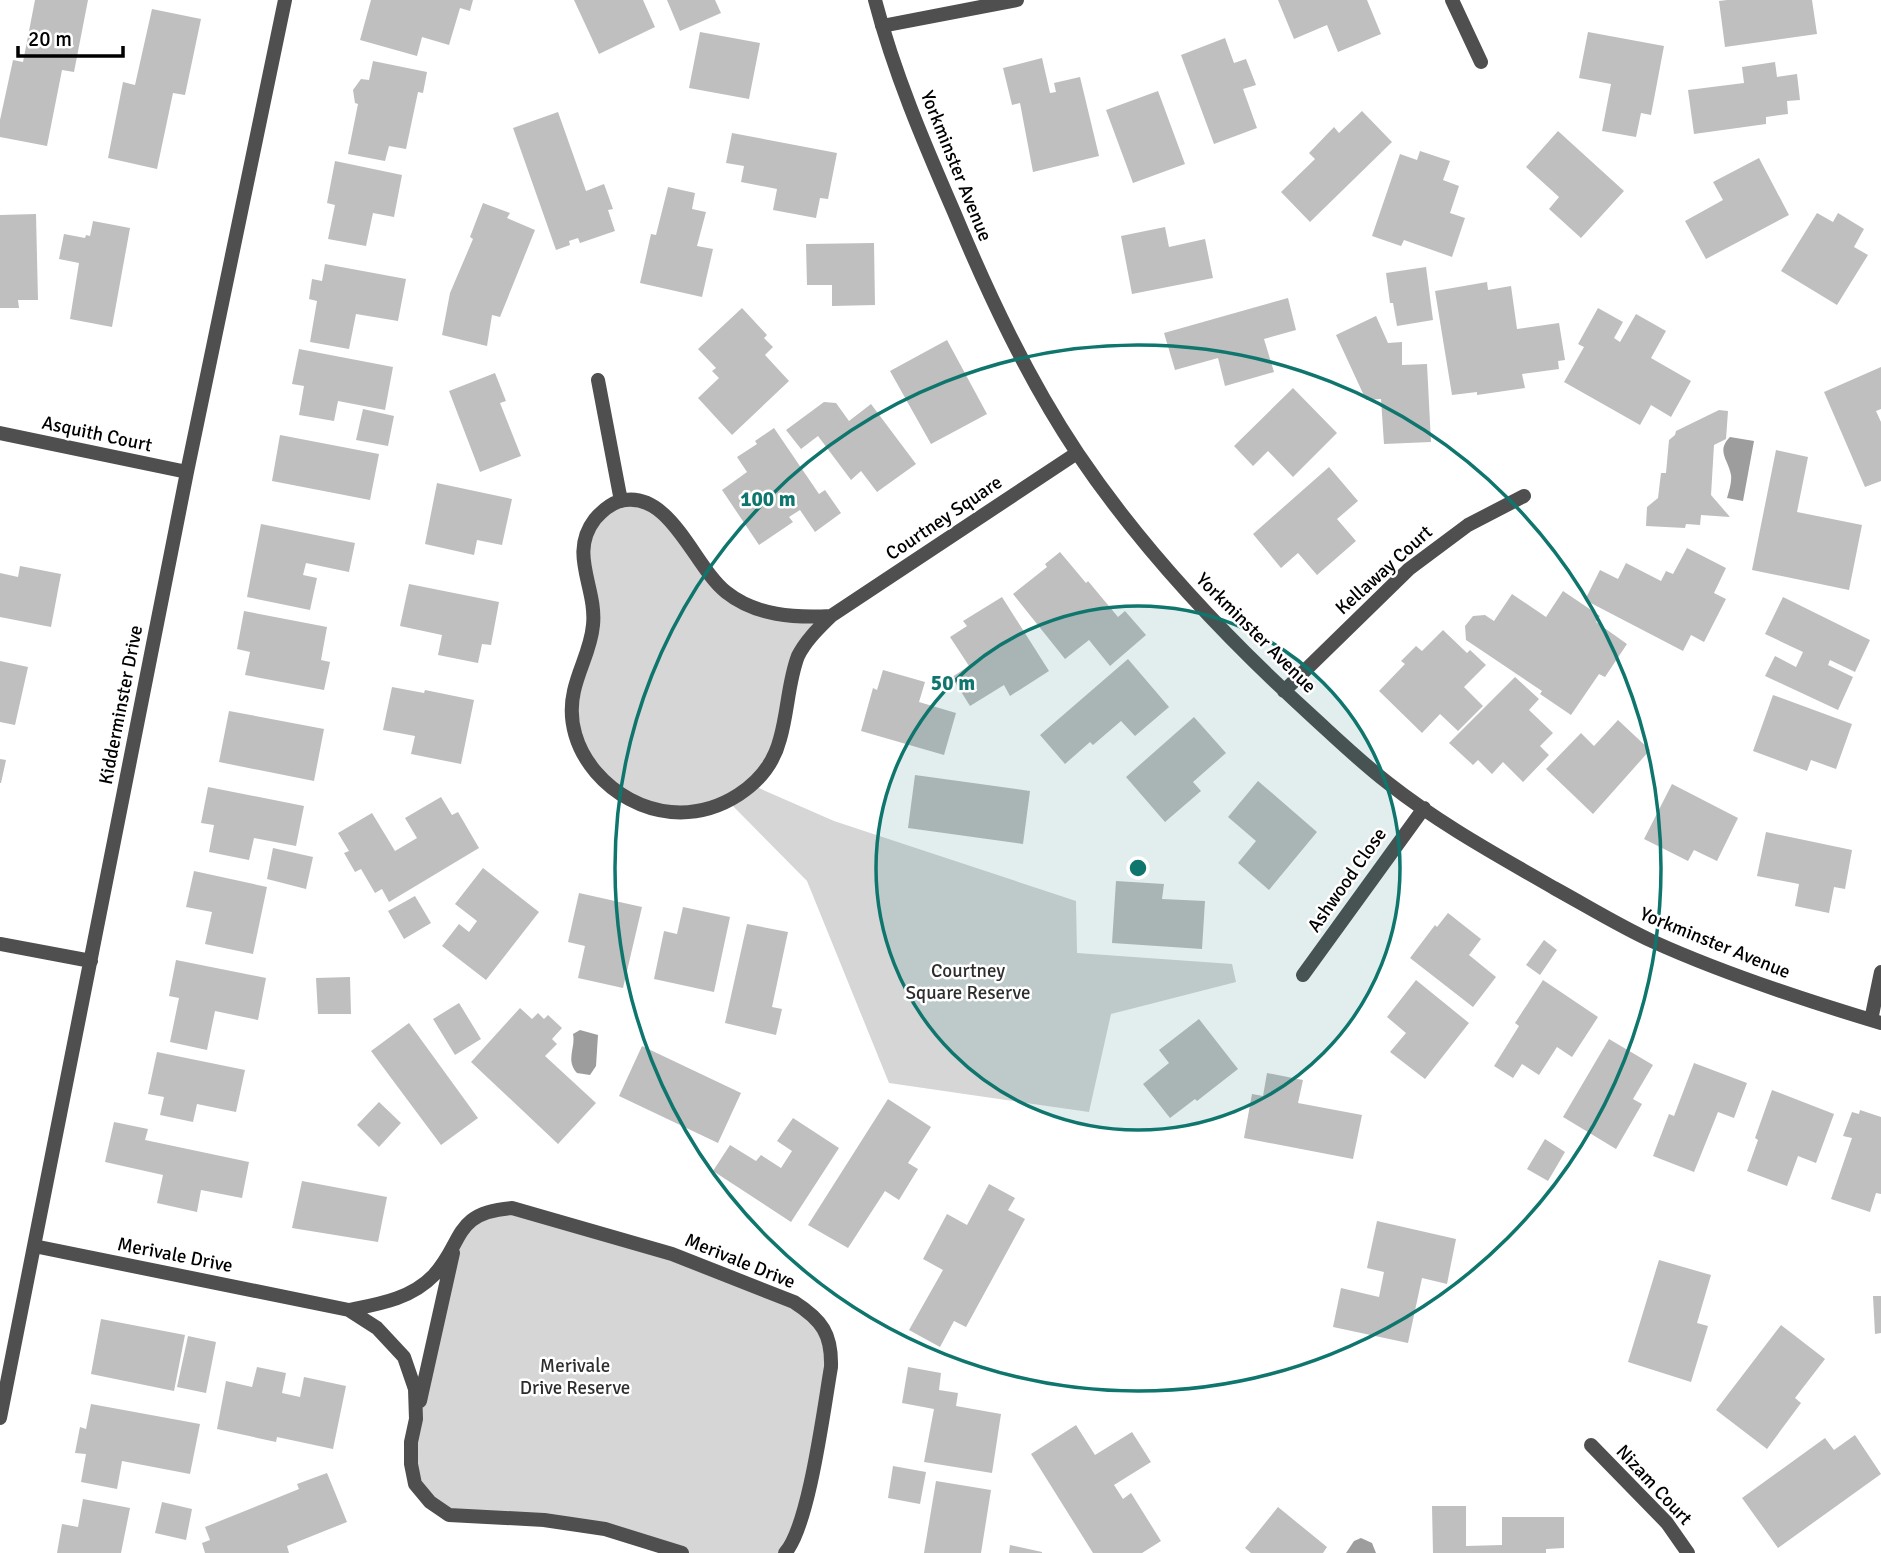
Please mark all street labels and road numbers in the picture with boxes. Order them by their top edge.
street label: Yorkminster Avenue [915,87,997,245]
street label: Asquith Court [40,411,155,457]
street label: Courtney Square [881,470,1007,566]
street label: Kellaway Court [1330,520,1438,620]
street label: Yorkminster Avenue [1191,568,1321,698]
street label: Kidderminster Drive [94,623,148,787]
street label: Ashwood Close [1302,823,1392,937]
street label: Yorkminster Avenue [1636,902,1794,984]
street label: Merivale Drive [681,1228,799,1294]
street label: Merivale Drive [115,1232,235,1278]
street label: Nizam Court [1611,1440,1698,1530]

